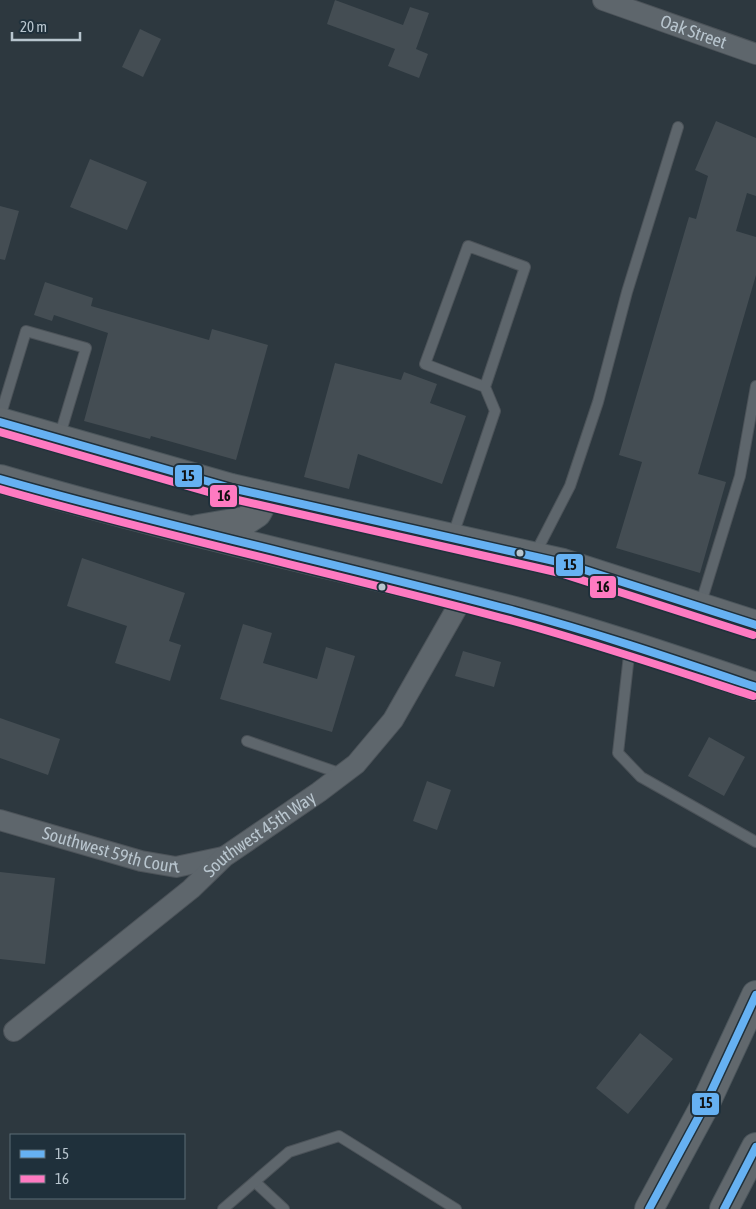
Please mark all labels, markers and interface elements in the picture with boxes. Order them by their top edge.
scale bar [12,10,80,42]
street label: Oak Street [658,10,730,53]
text: 20 m [20,18,47,35]
line badge: 15 [174,464,203,488]
text: 15 [181,468,195,484]
line badge: 16 [209,484,238,508]
text: 16 [217,488,231,504]
unlabelled marker [515,548,525,558]
line badge: 15 [555,553,584,577]
text: 15 [563,557,577,573]
line badge: 16 [589,575,617,599]
text: 16 [596,579,610,595]
unlabelled marker [377,582,387,592]
street label: Southwest 45th Way [199,787,319,881]
street label: Southwest 59th Court [40,822,181,877]
line badge: 15 [691,1092,720,1116]
text: 15 [699,1095,713,1111]
legend [10,1134,185,1199]
text: 15 [55,1145,69,1162]
text: 16 [55,1170,69,1187]

